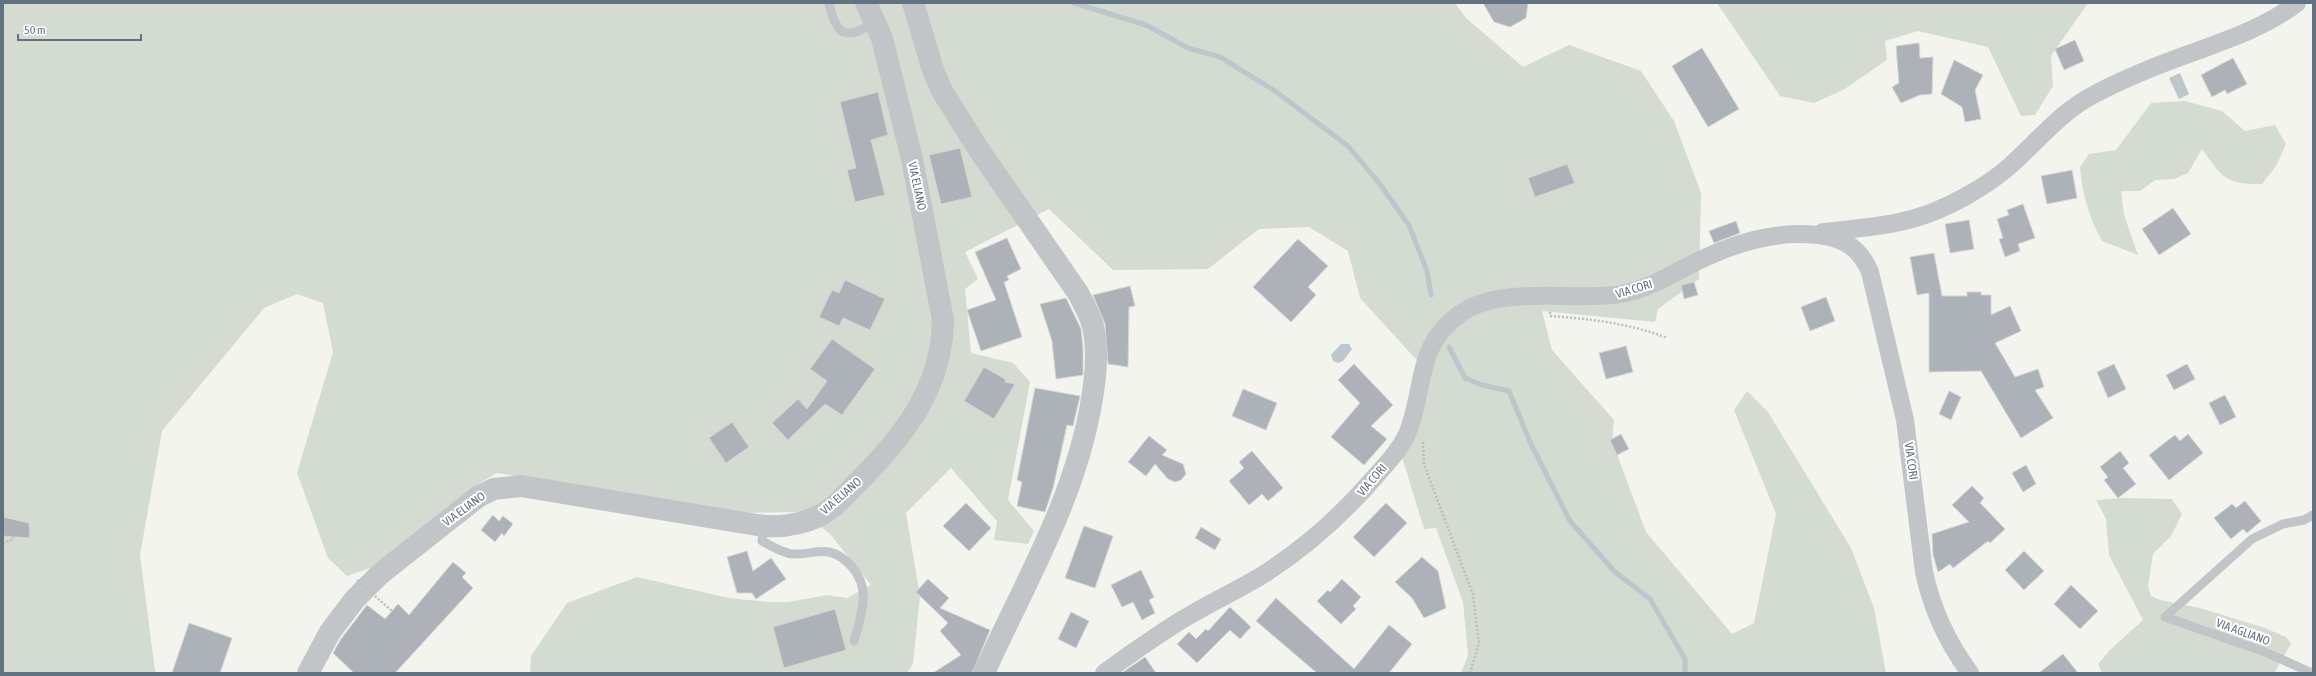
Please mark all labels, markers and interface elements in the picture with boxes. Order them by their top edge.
scale bar [18,16,141,42]
text: 50 m [24,23,46,37]
street label: VIA ELIANO [905,160,929,212]
street label: VIA CORI [1614,277,1654,301]
street label: VIA CORI [1901,441,1921,481]
street label: VIA CORI [1354,461,1390,499]
street label: VIA ELIANO [818,475,864,517]
street label: VIA ELIANO [440,489,488,529]
street label: VIA AGLIANO [2214,616,2272,648]

